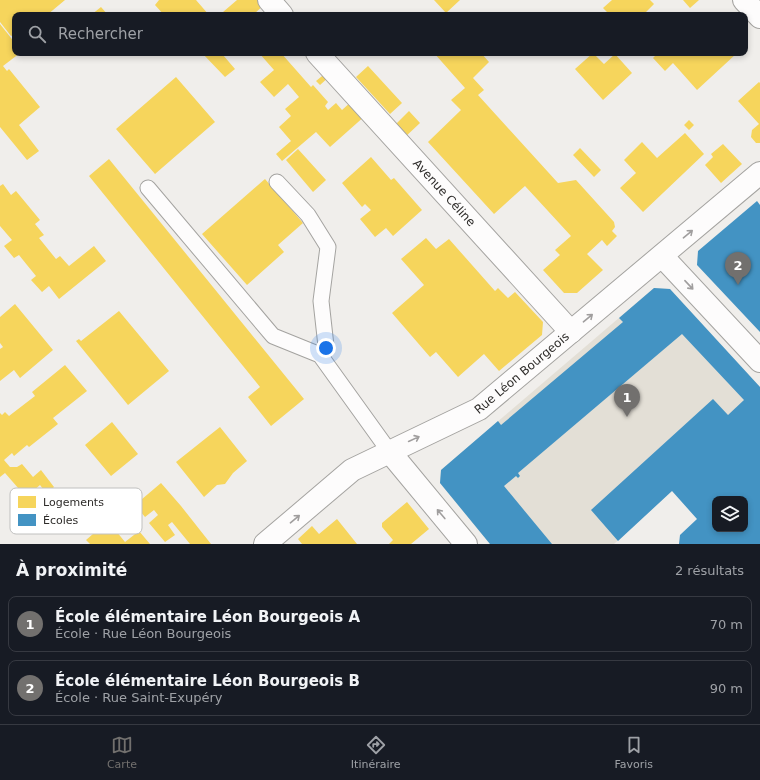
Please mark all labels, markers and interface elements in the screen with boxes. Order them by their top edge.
search box [12,12,748,56]
icon: search [26,23,48,45]
text: Rechercher [58,25,143,43]
street label: Avenue Céline [410,156,478,229]
one-way arrow [682,230,693,239]
pin: 2 [725,252,751,285]
one-way arrow [684,280,693,290]
one-way arrow [583,314,593,323]
street label: Rue Léon Bourgeois [472,329,572,417]
your location [316,338,336,358]
pin: 1 [614,384,640,417]
one-way arrow [407,435,419,442]
legend [10,488,142,534]
text: Logements [43,496,104,509]
map controls [712,496,748,532]
button: layers [712,496,748,532]
one-way arrow [437,509,446,519]
text: Écoles [43,514,79,527]
one-way arrow [289,514,300,523]
text: À proximité [16,560,127,580]
text: 2 résultats [675,563,744,578]
text: École élémentaire Léon Bourgeois A [55,608,360,626]
text: 1 [25,617,35,632]
text: 70 m [710,617,743,632]
text: École · Rue Léon Bourgeois [55,626,231,641]
text: École élémentaire Léon Bourgeois B [55,672,360,690]
text: 2 [25,681,35,696]
text: 90 m [710,681,743,696]
text: École · Rue Saint-Exupéry [55,690,222,705]
tab: Carte [107,734,137,771]
tab: Itinéraire [351,734,401,771]
tab: Favoris [614,734,653,771]

